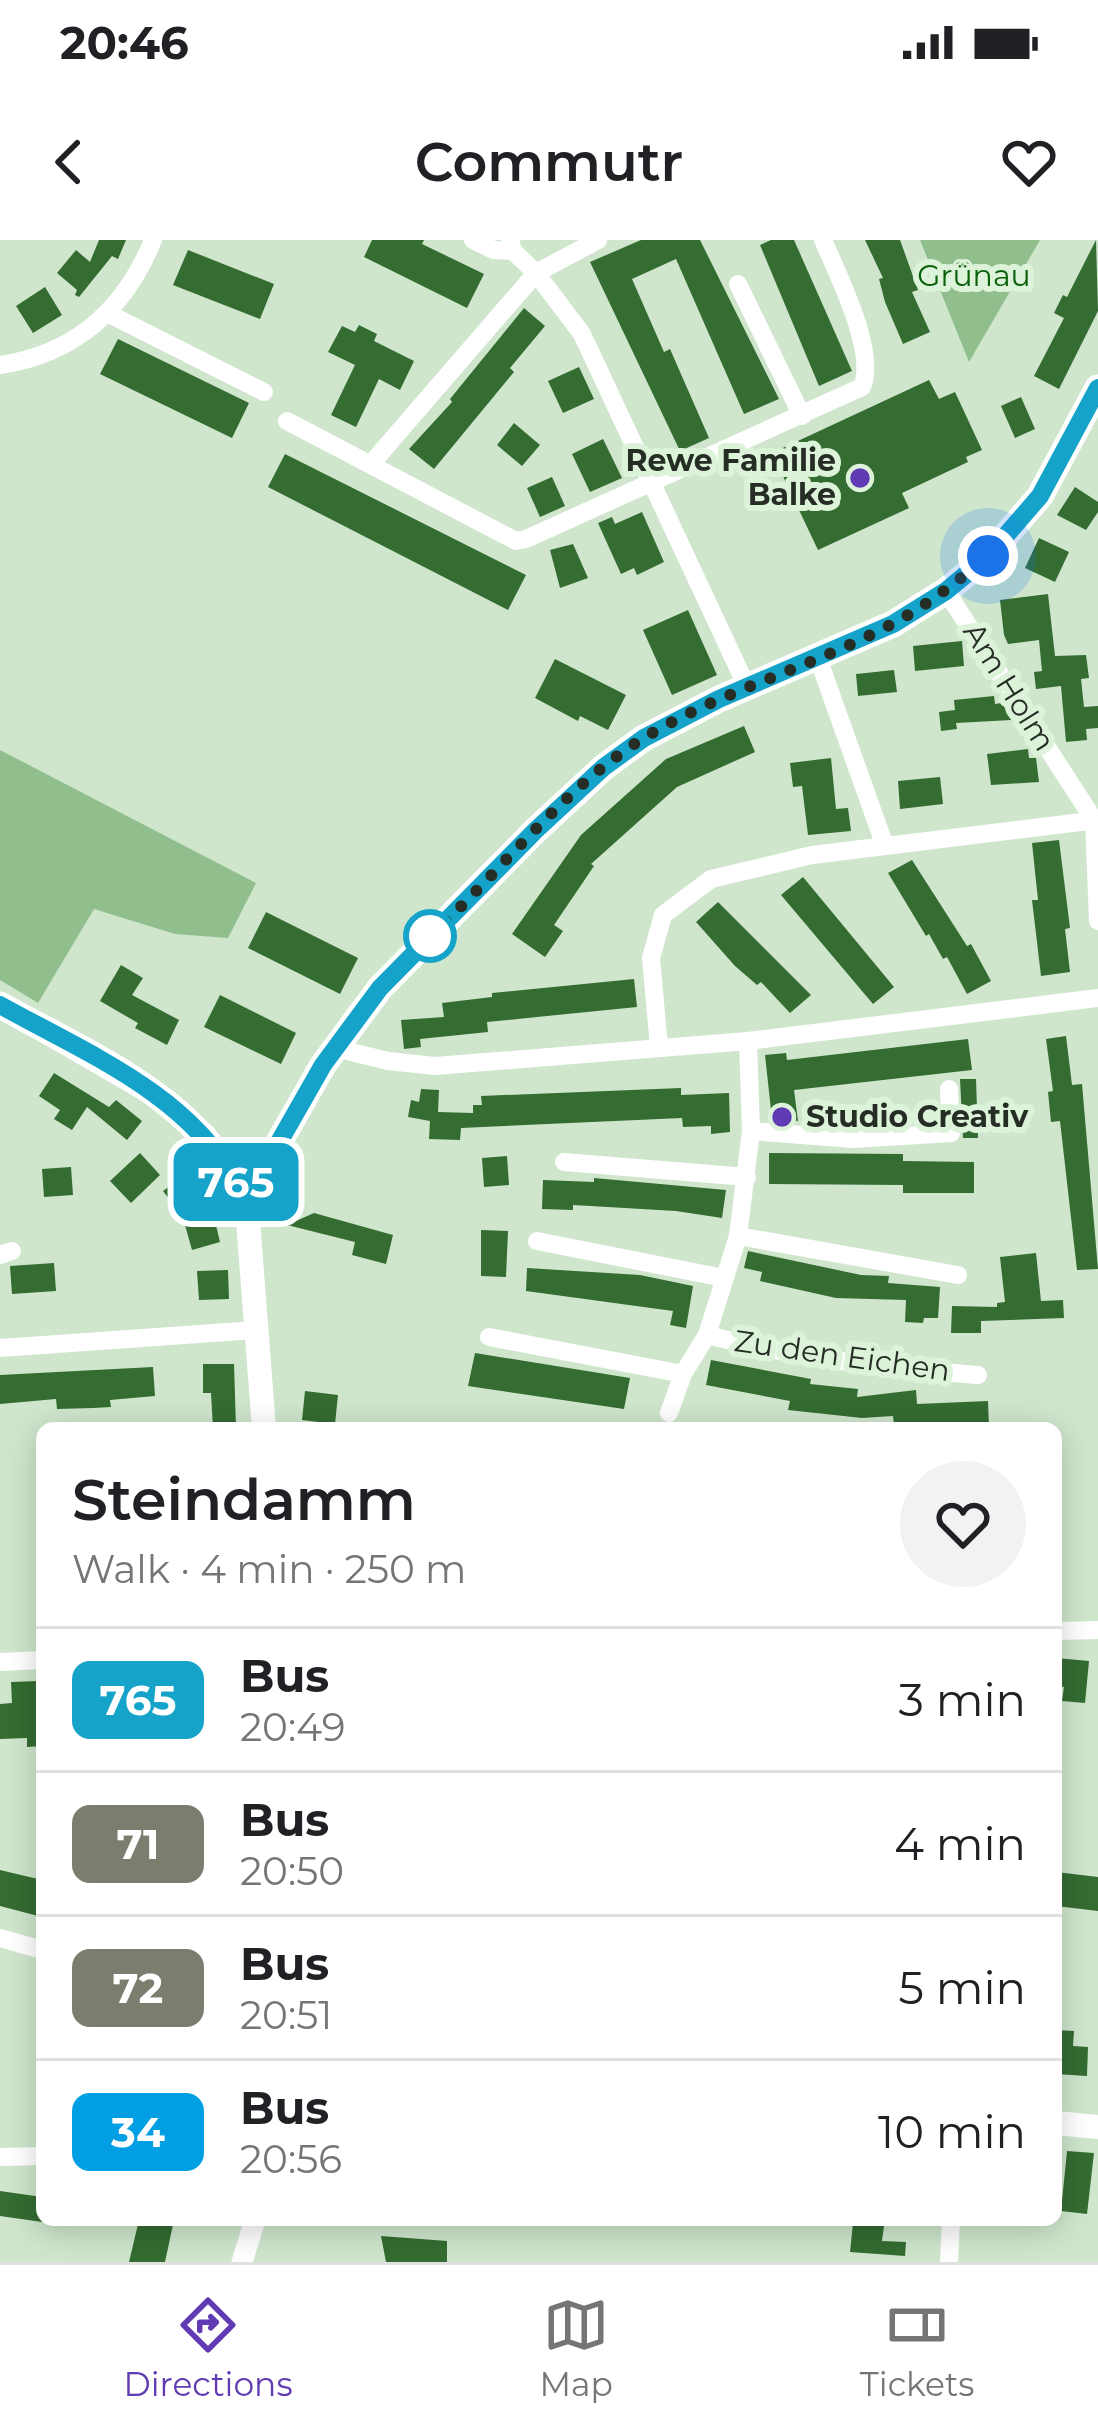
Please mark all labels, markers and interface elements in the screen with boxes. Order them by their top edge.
text: 20:46 [60,15,189,70]
icon: back [36,129,102,195]
text: Commutr [415,129,683,195]
icon: heart [996,129,1062,195]
park label: Grünau [917,257,1031,294]
place label: Rewe Familie Balke [626,442,836,513]
marker: Rewe Familie Balke [847,465,873,491]
your location [958,526,1018,586]
street label: Am Holm [955,616,1063,758]
unlabelled marker [405,911,455,961]
place label: Studio Creativ [806,1098,1029,1135]
marker: Studio Creativ [769,1104,795,1130]
line badge: 765 [167,1143,305,1221]
text: 765 [198,1156,274,1208]
street label: Zu den Eichen [732,1322,952,1389]
button: heart [900,1461,1026,1587]
text: Steindamm [72,1465,416,1534]
text: Walk · 4 min · 250 m [72,1545,466,1593]
text: Bus [240,1648,329,1703]
text: 3 min [899,1672,1026,1727]
text: 765 [100,1674,176,1726]
text: 20:49 [240,1703,345,1751]
text: Bus [240,1792,329,1847]
text: 4 min [894,1816,1026,1871]
text: 71 [117,1818,159,1870]
text: 20:50 [240,1847,344,1895]
text: Bus [240,1936,329,1991]
text: 5 min [898,1960,1026,2015]
text: 72 [113,1962,163,2014]
text: 20:51 [240,1991,332,2039]
text: Bus [240,2080,329,2135]
text: 10 min [878,2104,1026,2159]
text: 34 [111,2106,165,2158]
text: 20:56 [240,2135,342,2183]
tab: Directions [123,2292,293,2404]
tab: Map [540,2292,613,2404]
tab: Tickets [860,2292,974,2404]

